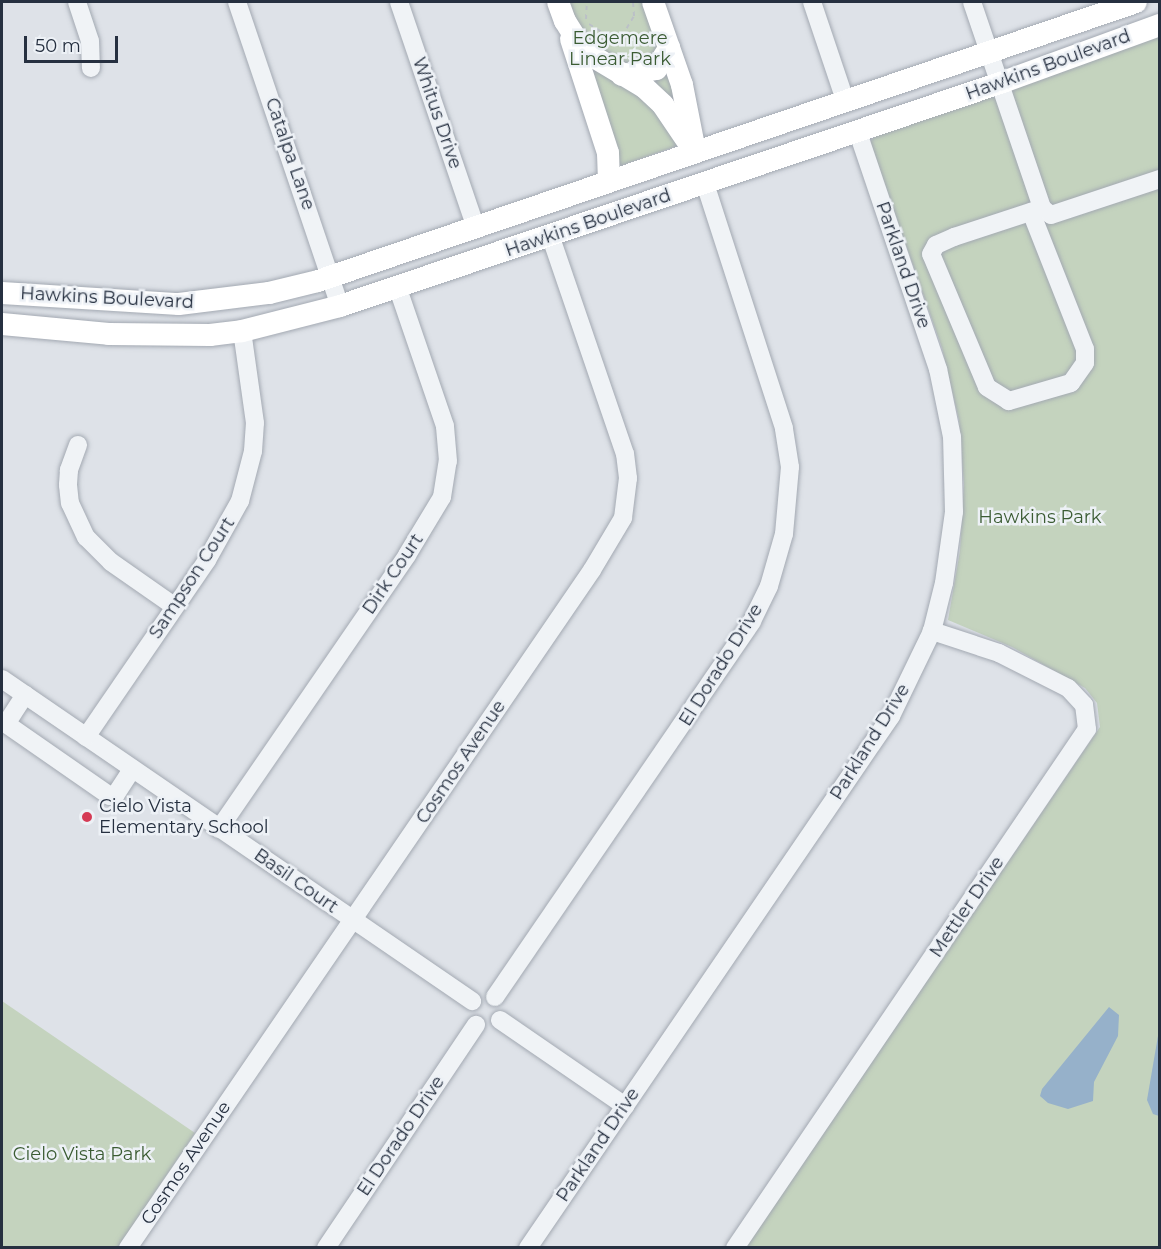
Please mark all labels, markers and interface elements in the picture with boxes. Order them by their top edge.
scale bar [27,24,122,62]
street label: Hawkins Boulevard [963,25,1133,105]
park label: Edgemere Linear Park [569,28,671,70]
text: 50 m [35,35,81,57]
street label: Whitus Drive [408,54,466,172]
street label: Catalpa Lane [261,95,319,213]
street label: Hawkins Boulevard [502,184,674,262]
street label: Parkland Drive [871,199,935,331]
street label: Hawkins Boulevard [20,283,194,313]
park label: Hawkins Park [978,506,1102,528]
street label: Sampson Court [145,513,239,643]
street label: Dirk Court [358,529,428,619]
street label: El Dorado Drive [675,600,767,730]
street label: Parkland Drive [826,680,914,804]
street label: Cosmos Avenue [412,696,510,828]
place label: Cielo Vista Elementary School [99,796,269,838]
marker: Cielo Vista Elementary School [80,810,94,824]
street label: Basil Court [250,844,342,918]
street label: Mettler Drive [925,852,1009,962]
street label: El Dorado Drive [353,1072,449,1200]
street label: Parkland Drive [552,1084,644,1206]
street label: Cosmos Avenue [137,1097,235,1229]
park label: Cielo Vista Park [13,1143,151,1165]

